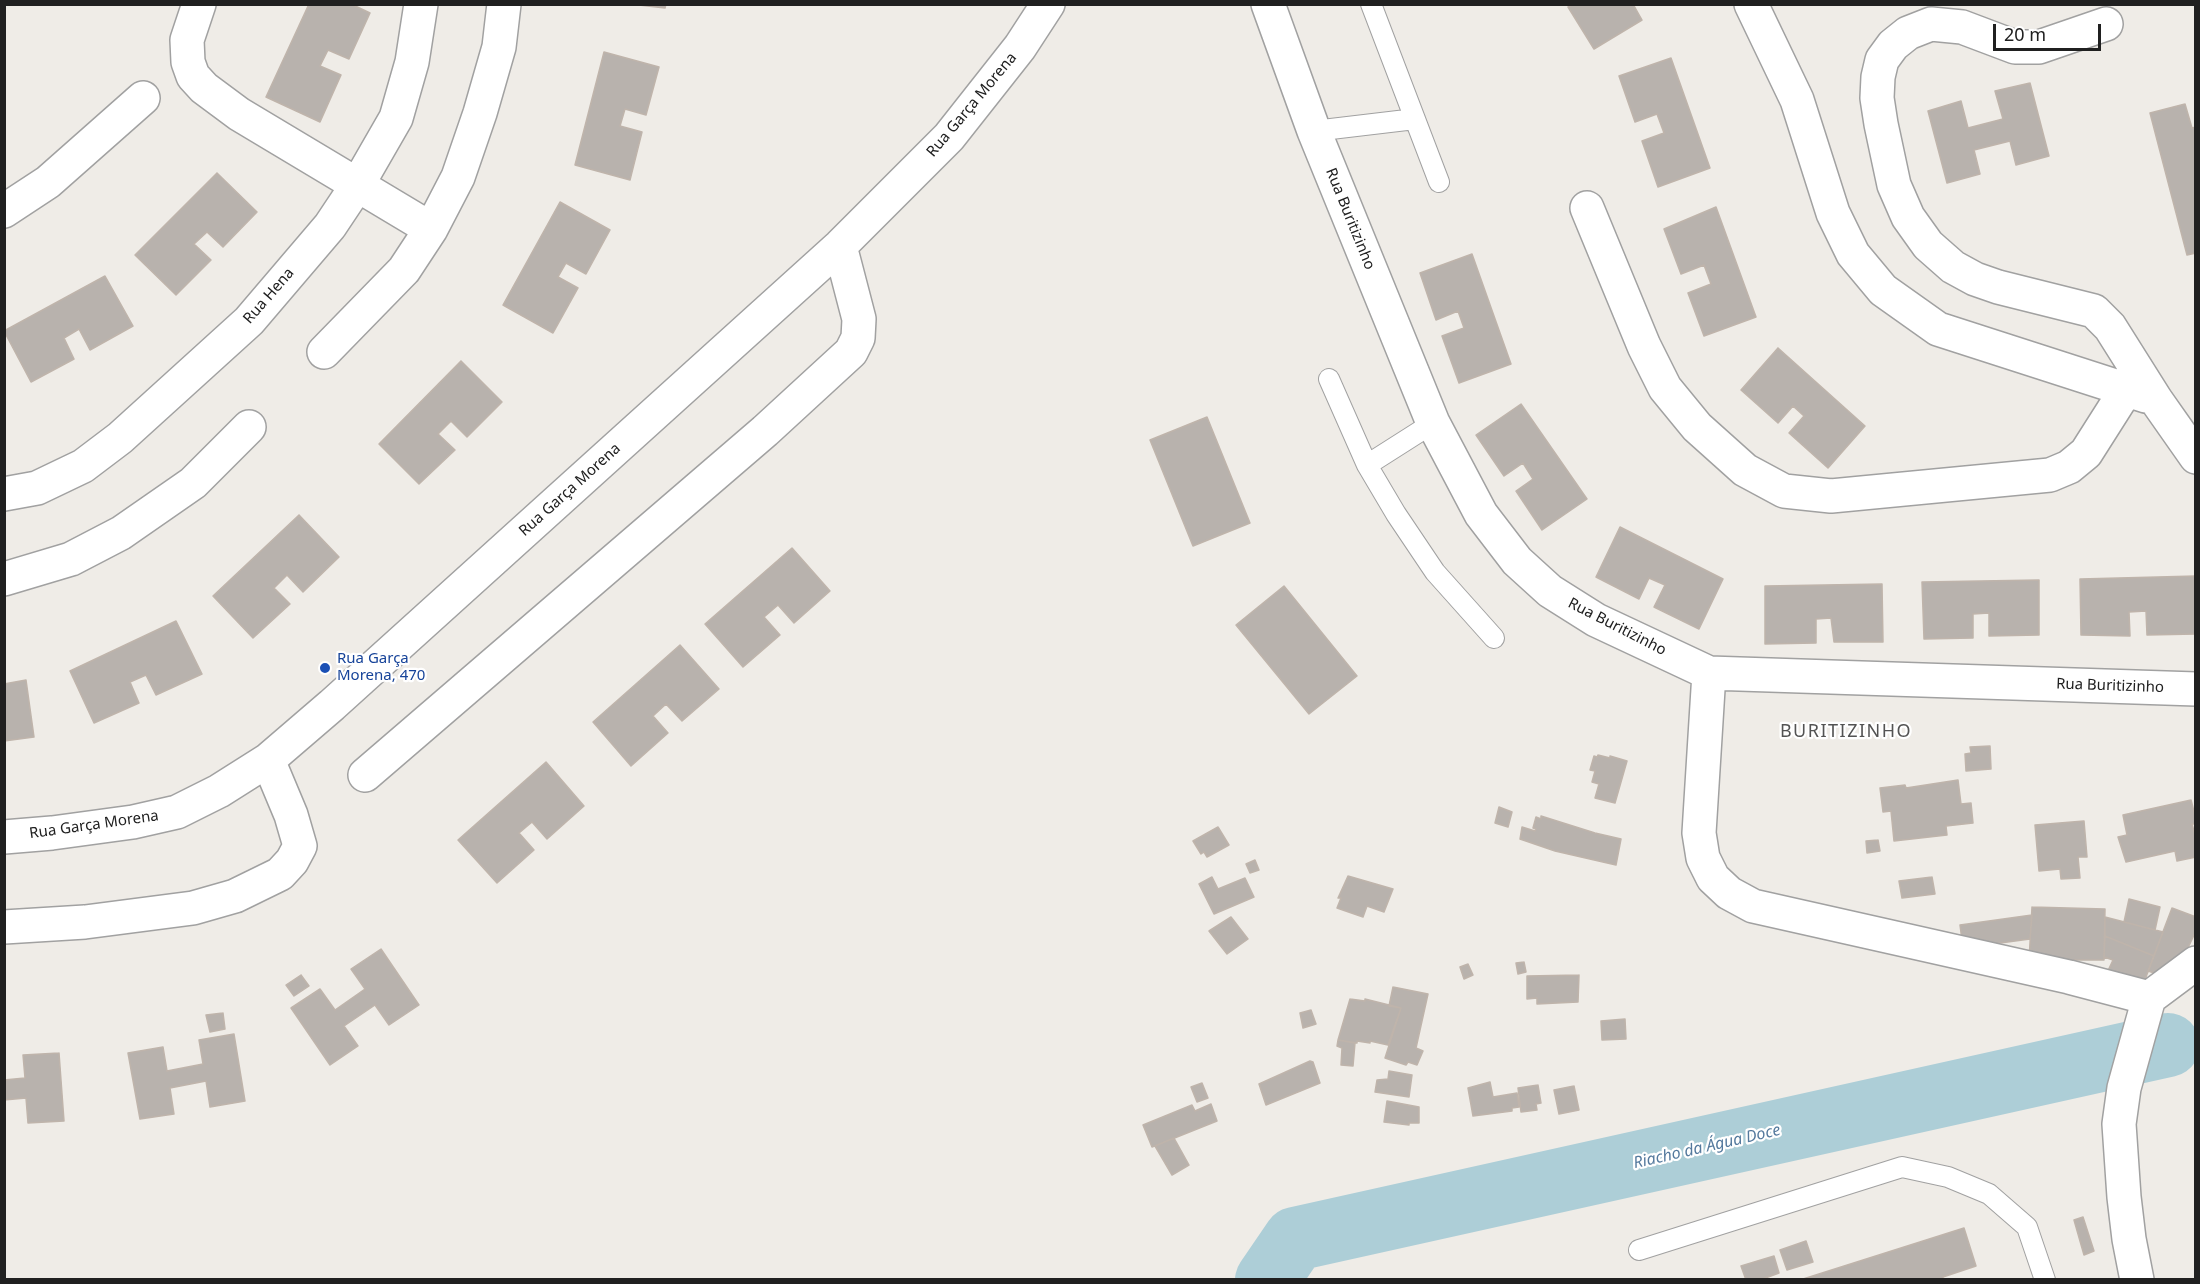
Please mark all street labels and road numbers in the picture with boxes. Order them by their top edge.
street label: Rua Garça Morena [923,49,1021,161]
street label: Rua Buritizinho [1321,166,1379,272]
street label: Rua Hena [240,264,298,328]
street label: Rua Garça Morena [516,440,624,540]
street label: Rua Buritizinho [1565,595,1669,659]
street label: Rua Buritizinho [2056,675,2164,697]
street label: Rua Garça Morena [28,807,160,843]

